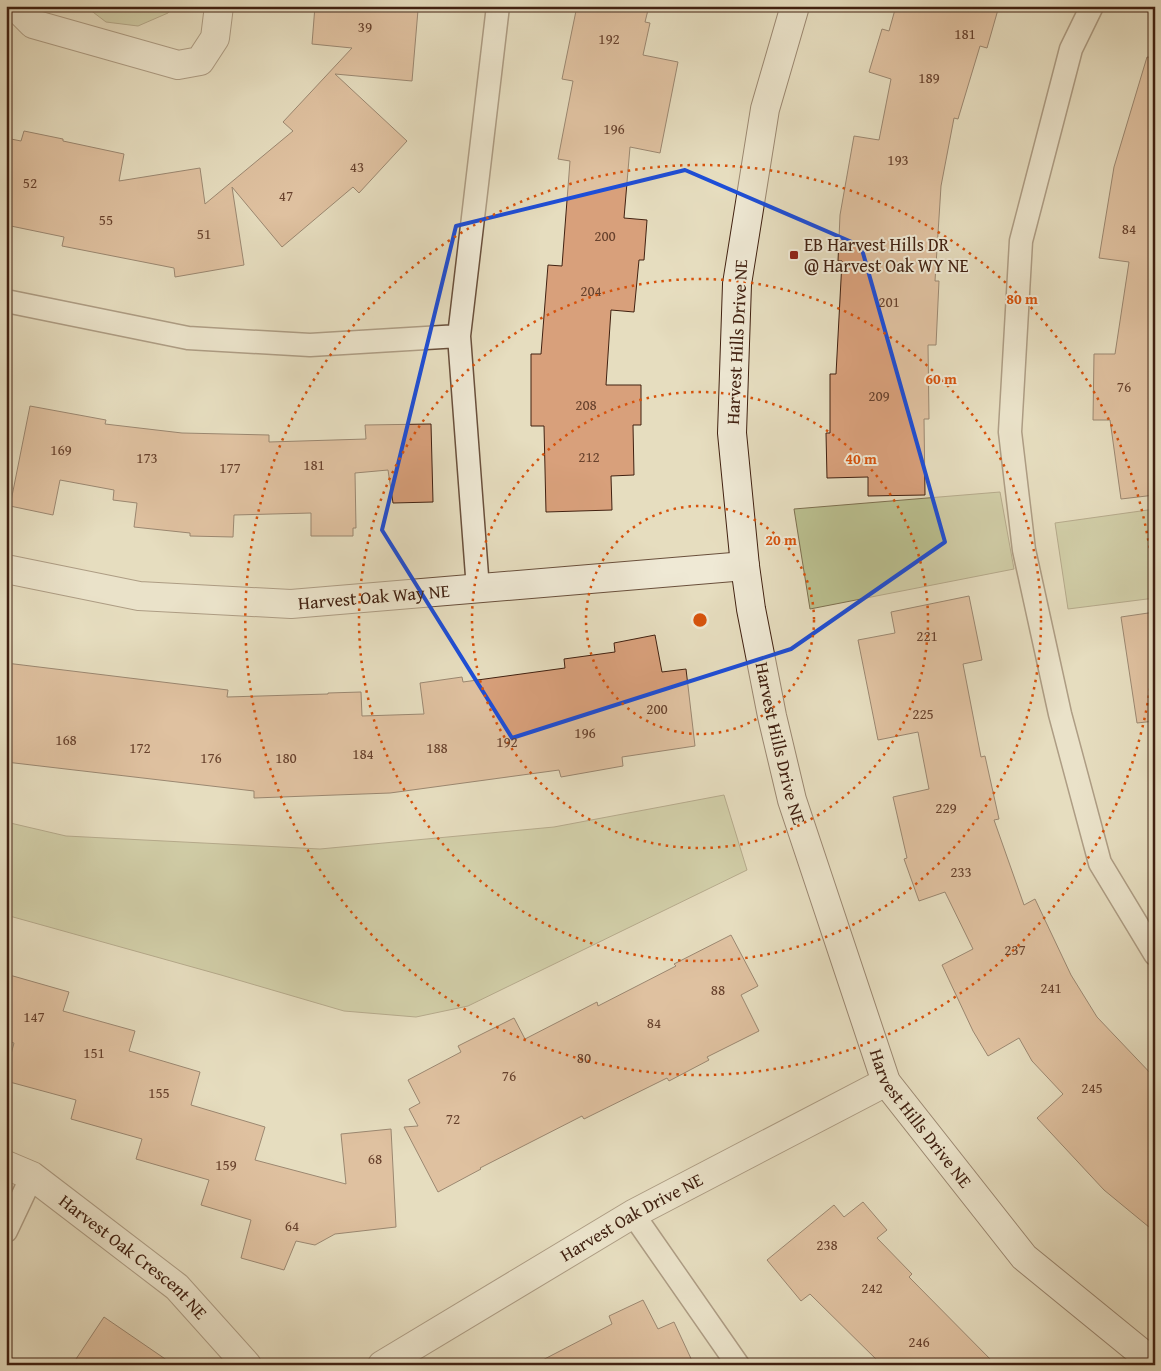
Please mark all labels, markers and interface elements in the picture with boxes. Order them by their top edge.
house number: 39 [358,16,372,37]
house number: 181 [954,23,976,44]
house number: 192 [598,28,620,49]
house number: 189 [918,67,940,88]
house number: 196 [603,118,625,139]
house number: 193 [887,149,909,170]
house number: 43 [350,156,364,177]
house number: 52 [23,172,37,193]
house number: 47 [279,185,293,206]
house number: 55 [99,209,113,230]
house number: 84 [1122,218,1136,239]
house number: 51 [197,223,211,244]
house number: 200 [594,225,616,246]
place label: EB Harvest Hills DR @ Harvest Oak WY NE [804,231,969,279]
marker: EB Harvest Hills DR @ Harvest Oak WY NE [788,249,800,261]
street label: Harvest Hills Drive NE [719,258,754,425]
house number: 204 [580,280,602,301]
text: 80 m [1006,288,1038,309]
house number: 201 [878,291,900,312]
text: 60 m [925,368,957,389]
house number: 76 [1117,376,1131,397]
house number: 209 [868,385,890,406]
house number: 208 [575,394,597,415]
house number: 169 [50,439,72,460]
house number: 212 [578,446,600,467]
house number: 173 [136,447,158,468]
text: 40 m [845,448,877,469]
house number: 181 [303,454,325,475]
house number: 177 [219,457,241,478]
text: 20 m [765,529,797,550]
street label: Harvest Oak Way NE [297,577,451,616]
centre of rings [691,611,709,629]
house number: 221 [916,625,938,646]
street label: Harvest Hills Drive NE [749,660,813,828]
house number: 200 [646,698,668,719]
house number: 225 [912,703,934,724]
house number: 196 [574,722,596,743]
house number: 168 [55,729,77,750]
house number: 192 [496,731,518,752]
house number: 172 [129,737,151,758]
house number: 188 [426,737,448,758]
house number: 184 [352,743,374,764]
house number: 176 [200,747,222,768]
house number: 180 [275,747,297,768]
house number: 229 [935,797,957,818]
house number: 233 [950,861,972,882]
house number: 237 [1004,939,1026,960]
house number: 241 [1040,977,1062,998]
house number: 88 [711,979,725,1000]
house number: 147 [23,1006,45,1027]
house number: 84 [647,1012,661,1033]
house number: 151 [83,1042,105,1063]
street label: Harvest Hills Drive NE [863,1045,979,1193]
house number: 80 [577,1047,591,1068]
house number: 76 [502,1065,516,1086]
house number: 245 [1081,1077,1103,1098]
house number: 155 [148,1082,170,1103]
house number: 72 [446,1108,460,1129]
house number: 68 [368,1148,382,1169]
house number: 159 [215,1154,237,1175]
street label: Harvest Oak Drive NE [555,1166,707,1268]
street label: Harvest Oak Crescent NE [54,1187,214,1325]
house number: 64 [285,1215,299,1236]
house number: 238 [816,1234,838,1255]
house number: 242 [861,1277,883,1298]
house number: 246 [908,1331,930,1352]

